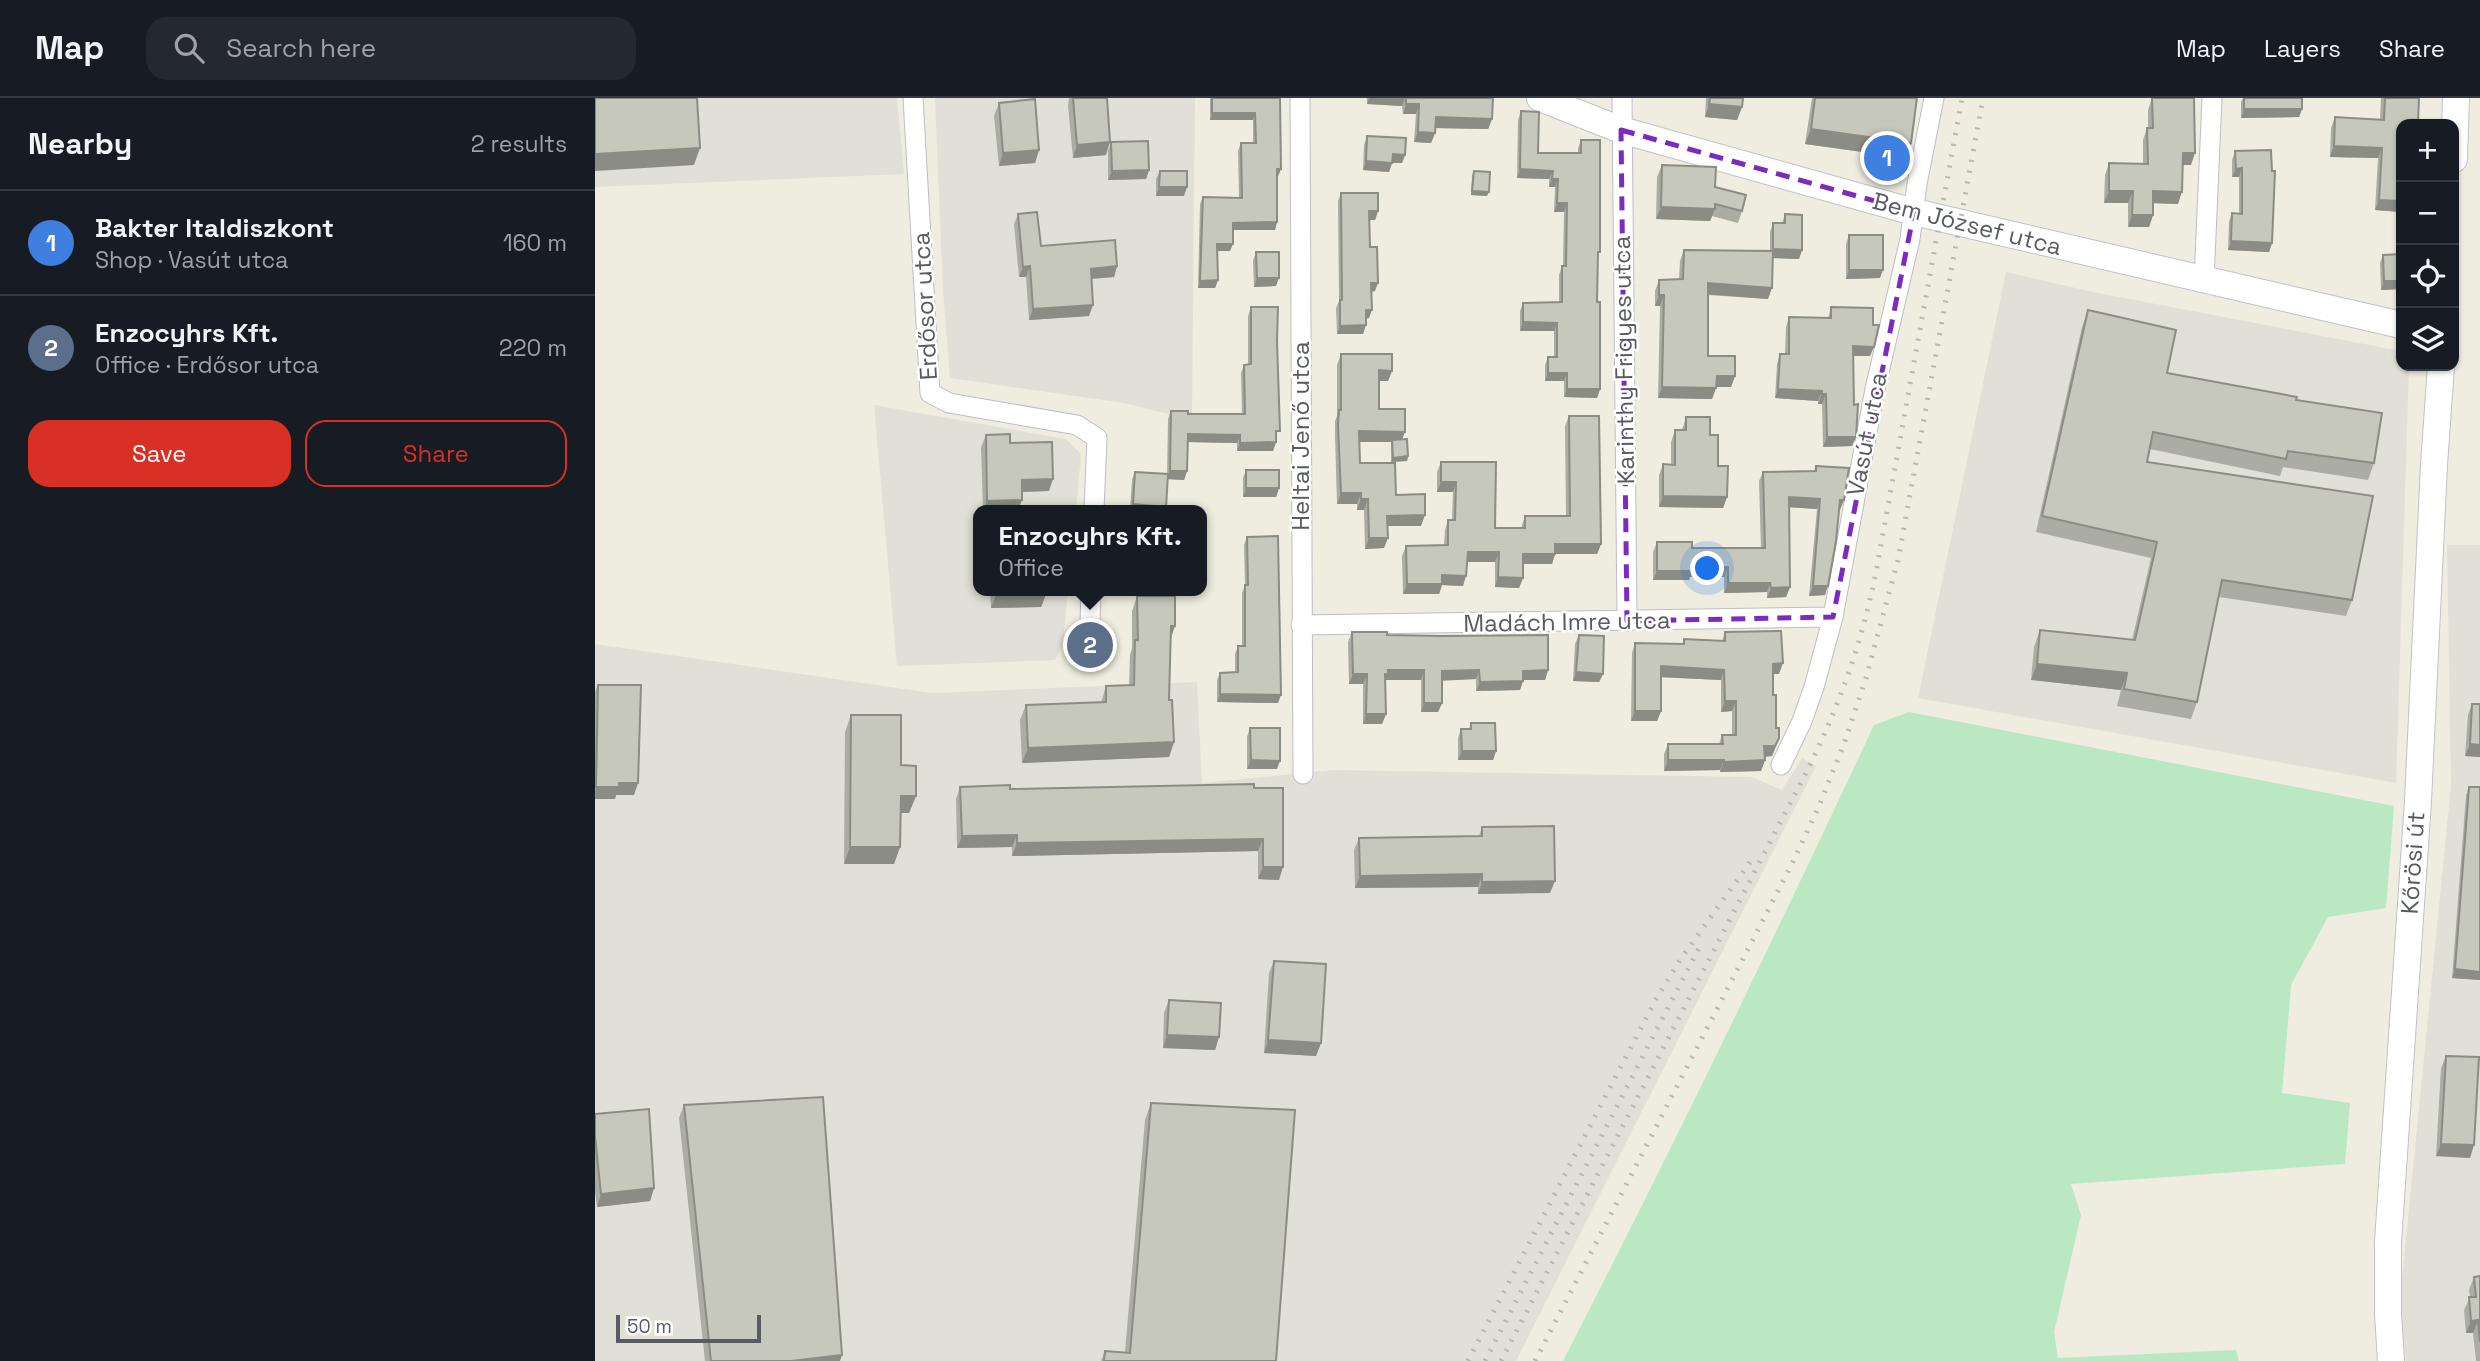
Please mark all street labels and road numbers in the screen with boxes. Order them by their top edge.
street label: Bem József utca [1869,185,2065,262]
street label: Erdősor utca [905,231,944,381]
street label: Karinthy Frigyes utca [1606,235,1641,485]
street label: Heltai Jenő utca [1285,341,1316,531]
street label: Vasút utca [1839,369,1894,499]
street label: Madách Imre utca [1463,604,1671,639]
street label: Kőrösi út [2393,811,2432,915]

